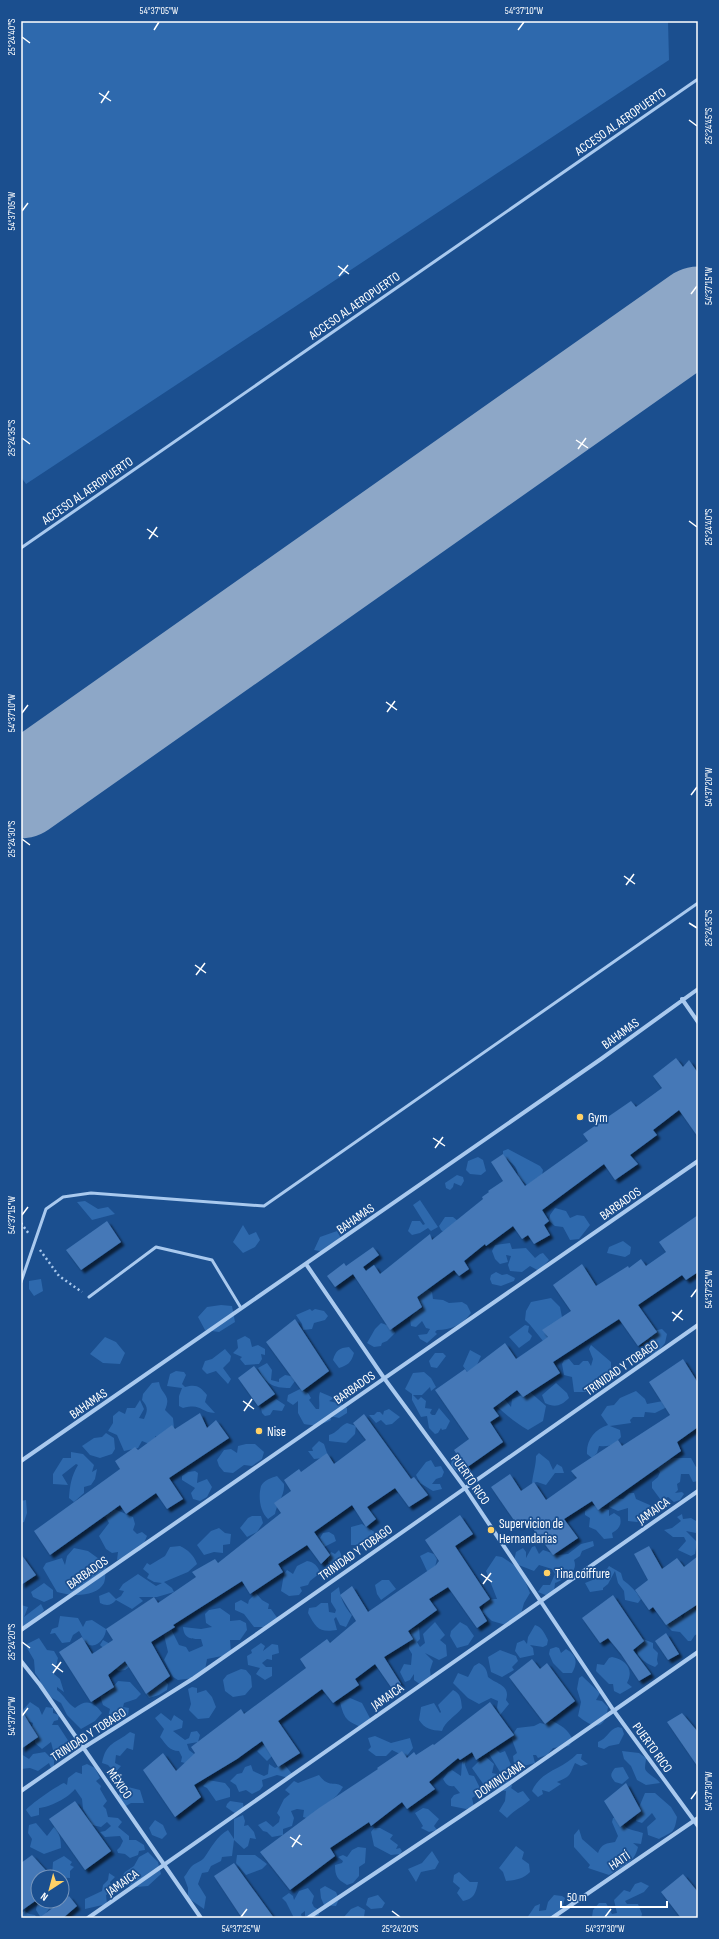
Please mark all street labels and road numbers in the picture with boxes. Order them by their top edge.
street label: ACCESO AL AEROPUERTO [571,84,669,160]
street label: ACCESO AL AEROPUERTO [305,268,403,344]
street label: ACCESO AL AEROPUERTO [38,453,136,529]
street label: BAHAMAS [599,1015,643,1053]
street label: BARBADOS [597,1184,645,1224]
street label: BAHAMAS [334,1200,378,1238]
street label: TRINIDAD Y TOBAGO [582,1336,662,1399]
street label: BARBADOS [331,1368,379,1408]
street label: BAHAMAS [67,1385,111,1423]
street label: PUERTO RICO [447,1451,493,1508]
street label: JAMAICA [633,1494,673,1528]
street label: TRINIDAD Y TOBAGO [316,1521,396,1584]
street label: BARBADOS [64,1553,112,1593]
street label: JAMAICA [367,1680,407,1714]
street label: TRINIDAD Y TOBAGO [48,1705,129,1765]
street label: PUERTO RICO [629,1719,676,1776]
street label: DOMINICANA [472,1757,528,1802]
street label: MÉXICO [103,1765,135,1802]
street label: HAITÍ [606,1848,634,1874]
street label: JAMAICA [102,1866,142,1900]

